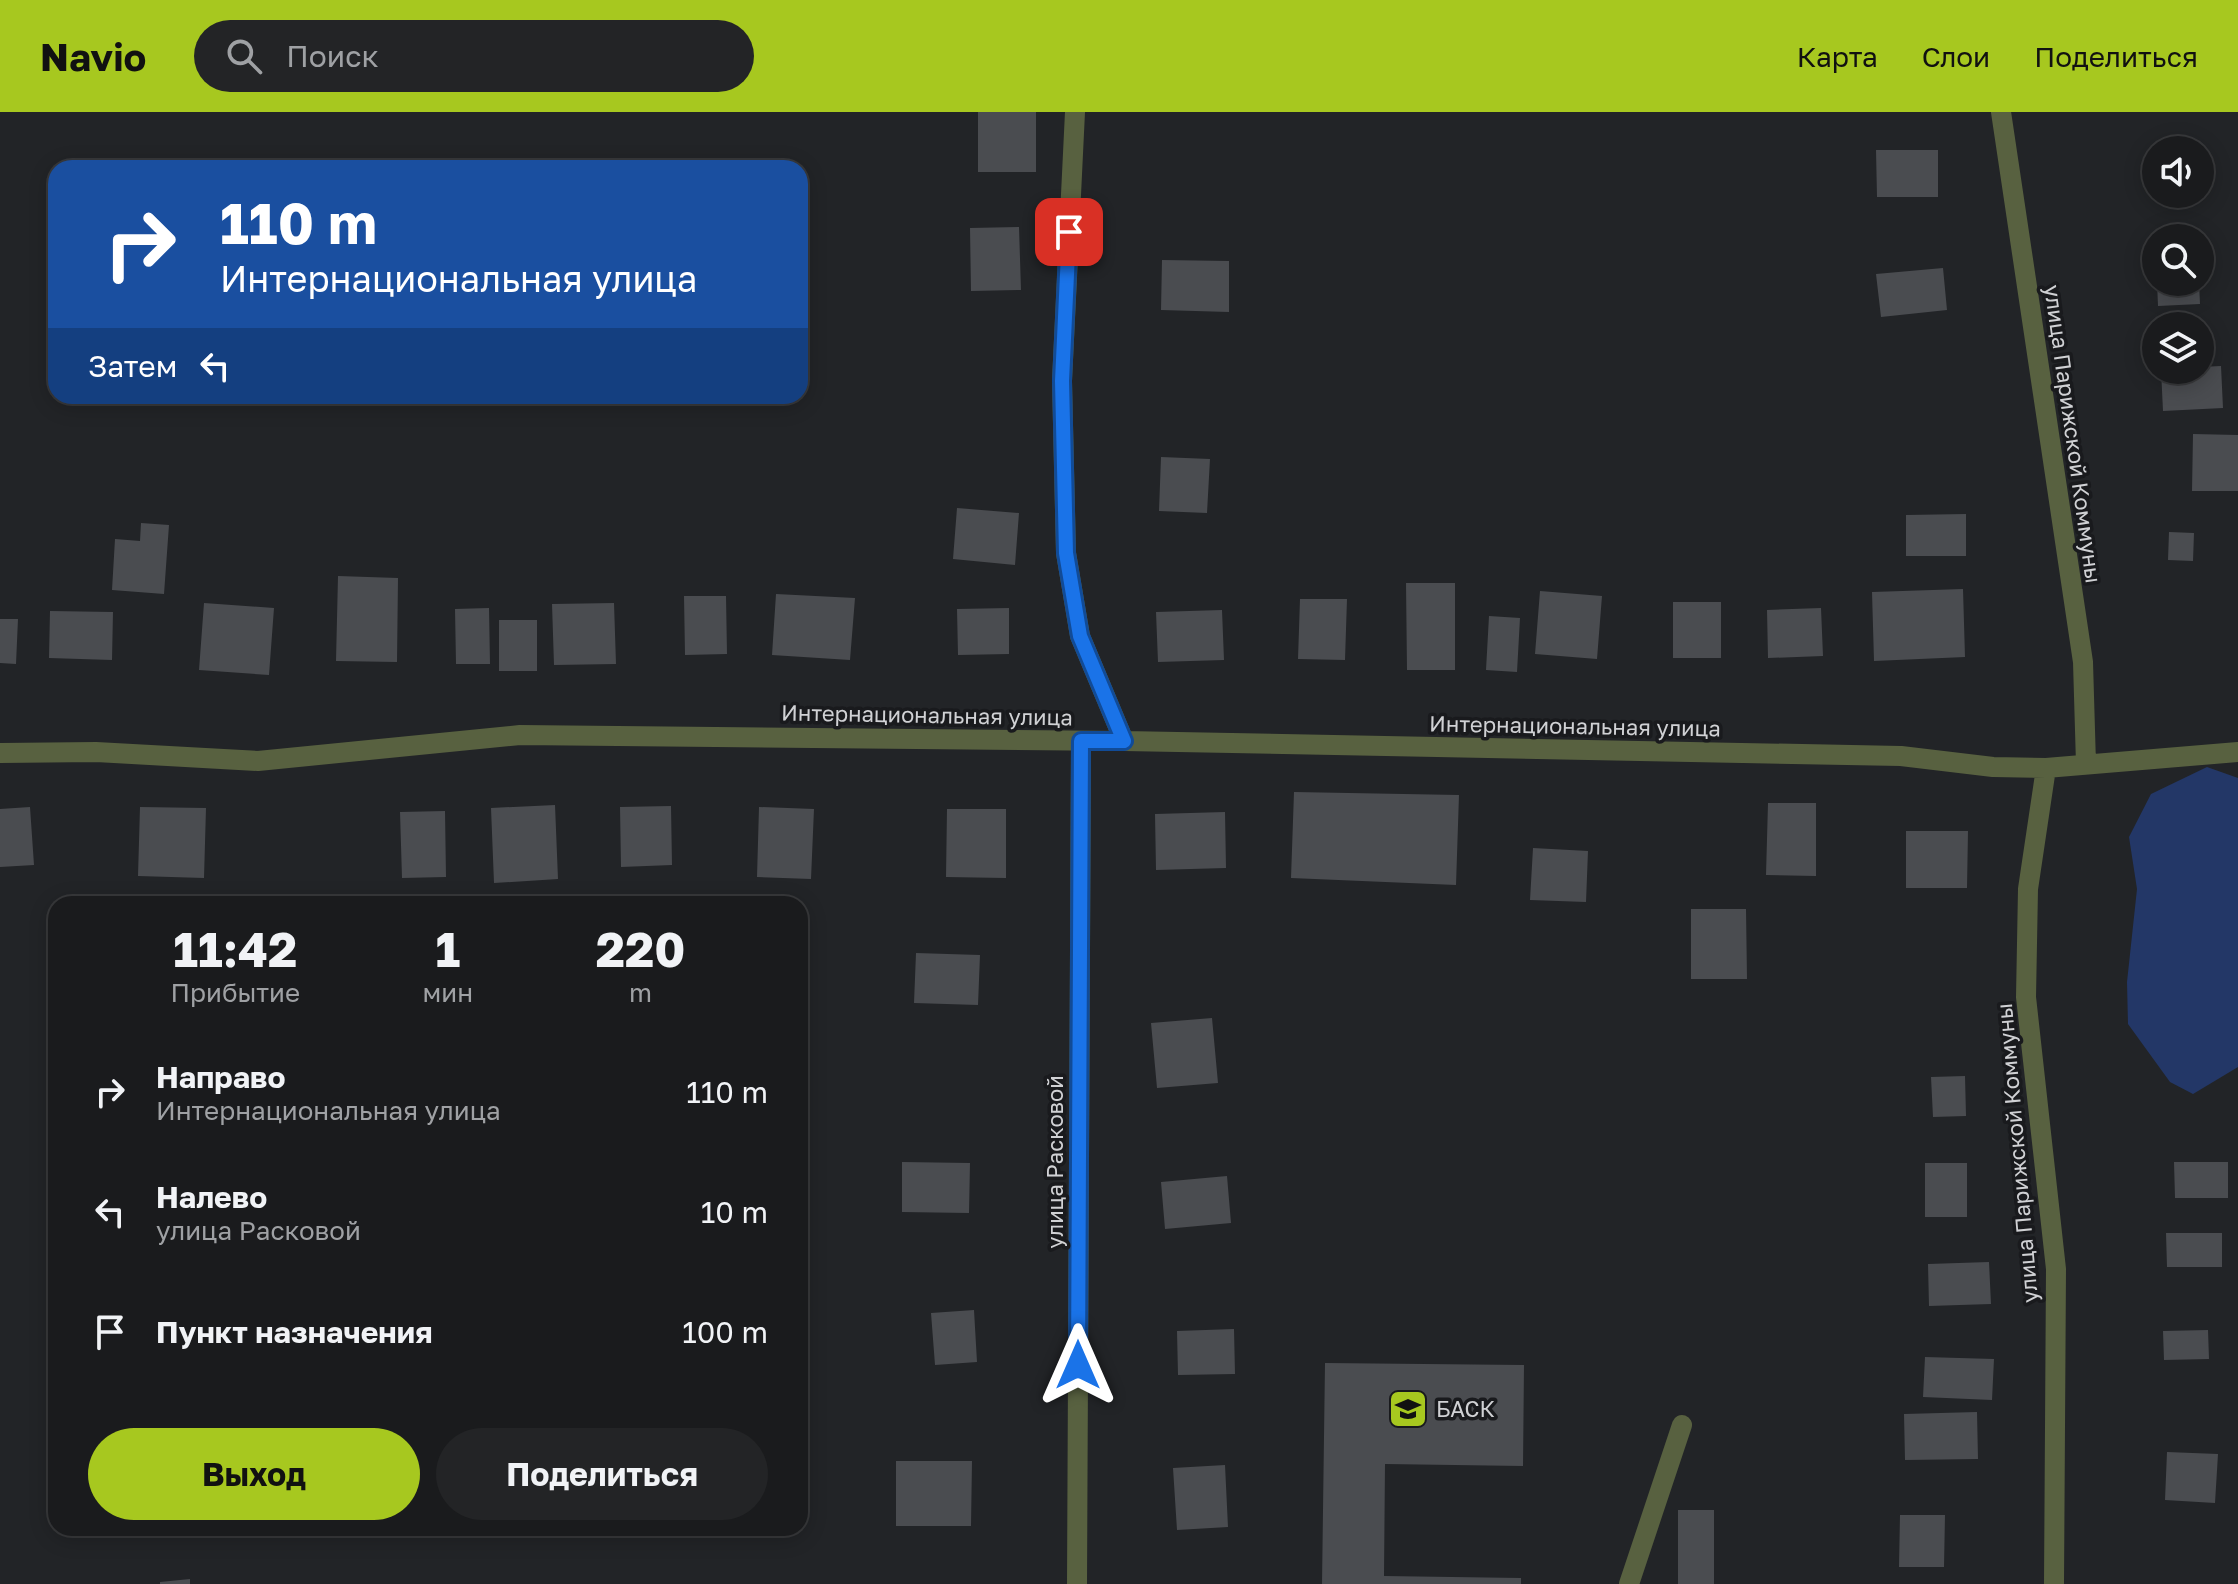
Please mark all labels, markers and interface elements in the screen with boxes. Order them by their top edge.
search box [194,20,754,92]
text: Navio [40,34,146,79]
icon: search [222,34,266,78]
text: Поиск [286,38,379,74]
text: Карта [1797,40,1878,73]
text: Слои [1922,40,1990,73]
text: Поделиться [2034,40,2198,73]
map controls [2142,136,2214,384]
button: sound [2142,136,2214,208]
text: 110 m [220,189,377,256]
icon: right [88,192,192,296]
pin [1035,198,1103,266]
icon: arrive [1047,210,1091,254]
button: search [2142,224,2214,296]
text: Интернациональная улица [220,257,697,300]
street label: улица Парижской Коммуны [2039,283,2108,585]
button: layers [2142,312,2214,384]
icon: left [193,344,237,388]
text: Затем [88,348,177,384]
street label: Интернациональная улица [781,698,1073,731]
street label: Интернациональная улица [1429,709,1721,742]
text: 11:42 [173,920,297,978]
text: 1 [435,920,460,978]
text: 220 [596,920,685,978]
text: Прибытие [171,977,300,1008]
text: мин [423,977,473,1008]
text: m [629,977,652,1008]
street label: улица Парижской Коммуны [1990,1002,2043,1304]
text: Направо [156,1059,285,1095]
icon: right [88,1070,132,1114]
text: 110 m [686,1074,768,1110]
street label: улица Расковой [1041,1075,1068,1249]
text: Интернациональная улица [156,1095,501,1126]
text: Налево [156,1179,267,1215]
icon: left [88,1190,132,1234]
text: 10 m [701,1194,768,1230]
text: улица Расковой [156,1215,361,1246]
icon: arrive [88,1310,132,1354]
text: Пункт назначения [156,1314,433,1350]
text: 100 m [682,1314,768,1350]
position arrow [1036,1323,1120,1407]
school or university icon: БАСК [1387,1388,1429,1430]
place label: БАСК [1436,1395,1495,1422]
button: Выход [88,1428,420,1520]
button: Поделиться [436,1428,768,1520]

